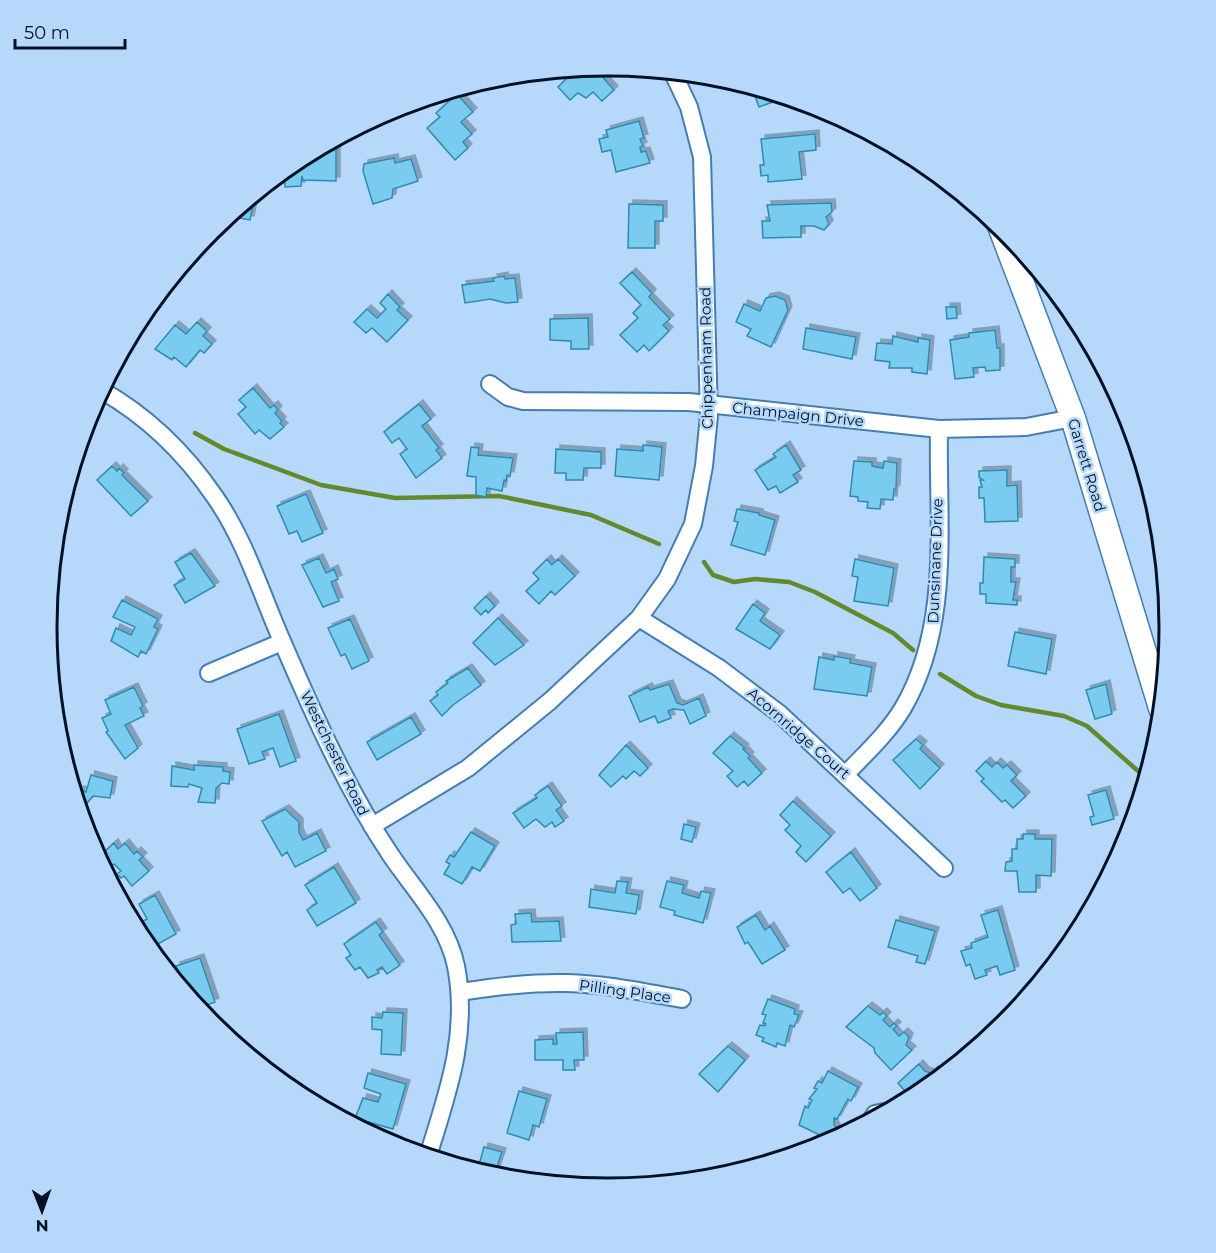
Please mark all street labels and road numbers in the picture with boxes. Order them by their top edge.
street label: Chippenham Road [695,287,717,429]
street label: Champaign Drive [731,398,865,430]
street label: Garrett Road [1064,416,1110,514]
street label: Dunsinane Drive [923,498,947,624]
street label: Acornridge Court [744,683,854,783]
street label: Westchester Road [296,687,374,819]
street label: Pilling Place [578,975,672,1007]

